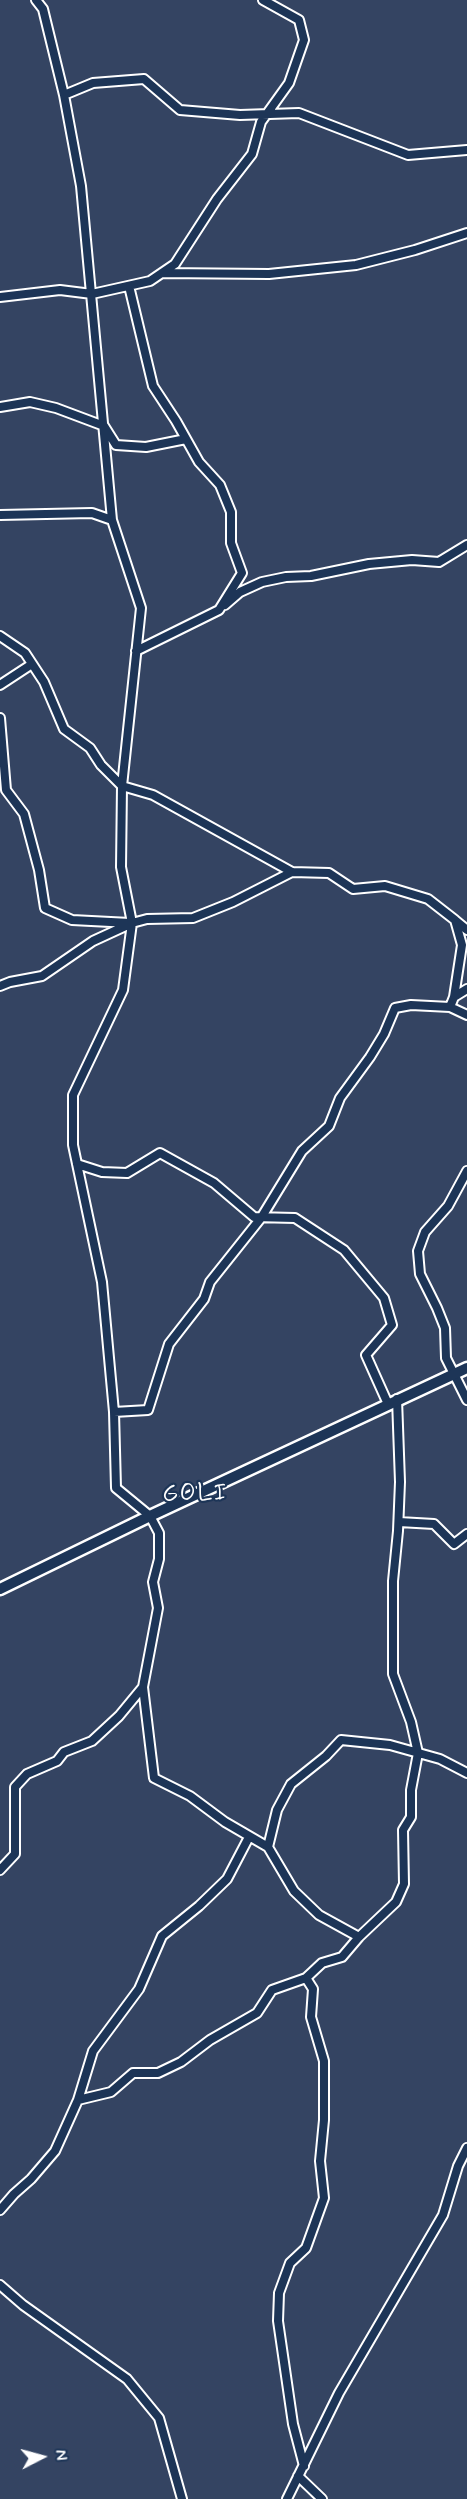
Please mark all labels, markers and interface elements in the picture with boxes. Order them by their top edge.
district label: GOLI [163,1481,227,1509]
north arrow [12,2427,72,2487]
text: N [49,2449,71,2461]

